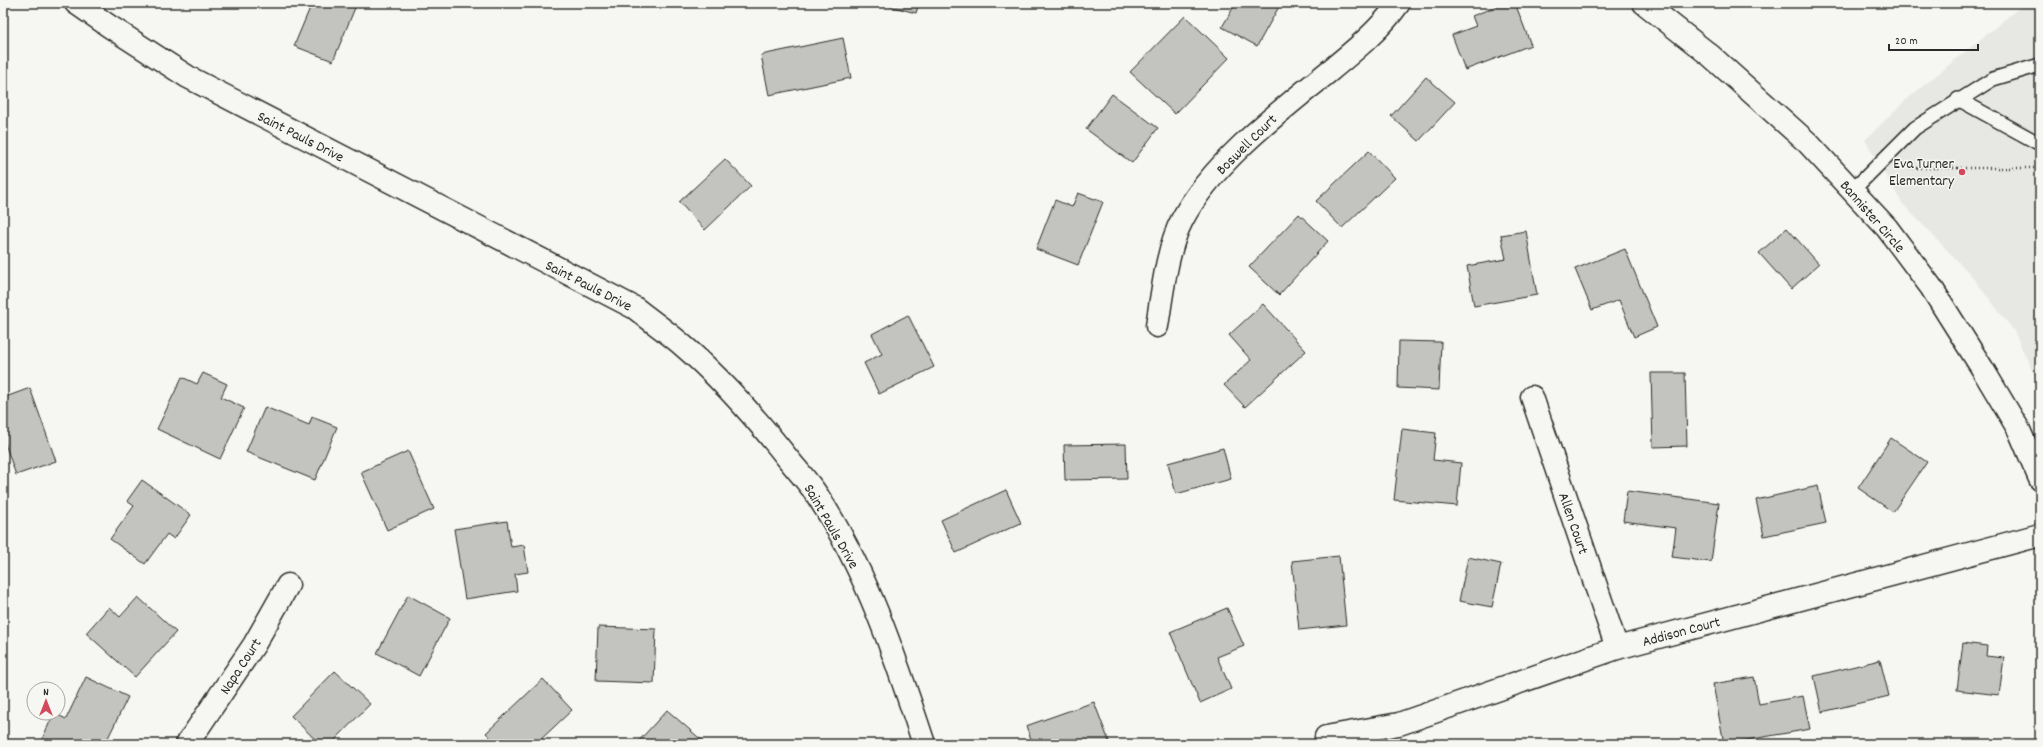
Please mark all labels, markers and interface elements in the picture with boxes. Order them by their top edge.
scale bar [1889,26,1978,52]
text: 20 m [1895,33,1918,50]
street label: Saint Pauls Drive [253,106,348,169]
street label: Boswell Court [1212,110,1283,181]
place label: Eva Turner Elementary [1889,154,1955,193]
marker: Eva Turner Elementary [1957,167,1967,177]
street label: Bannister Circle [1834,176,1910,259]
street label: Saint Pauls Drive [541,255,636,318]
street label: Saint Pauls Drive [797,480,864,574]
street label: Allen Court [1551,490,1593,558]
street label: Addison Court [1640,612,1723,654]
street label: Napa Court [215,634,268,700]
north arrow [26,681,66,721]
text: N [43,685,49,701]

